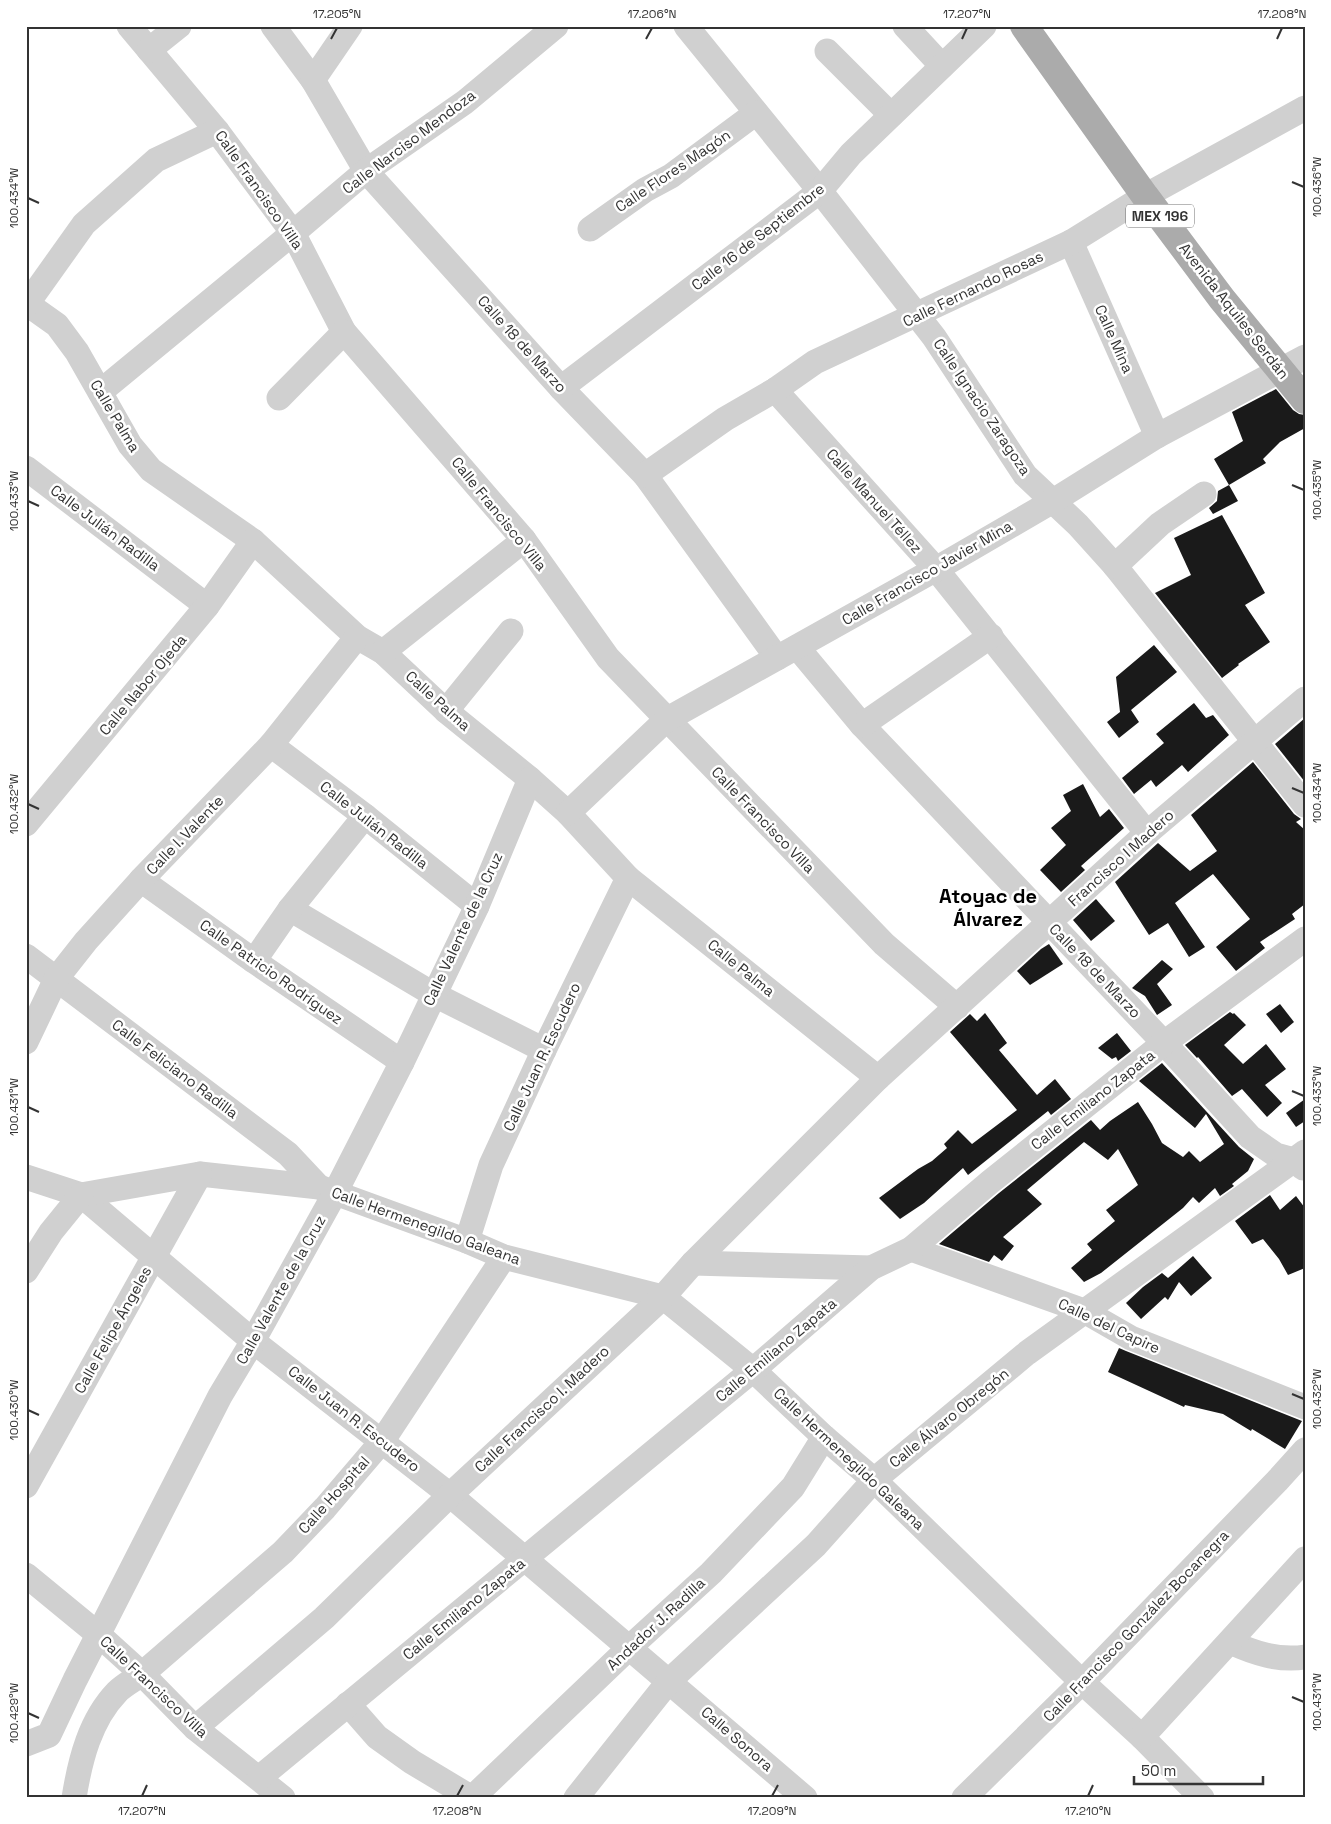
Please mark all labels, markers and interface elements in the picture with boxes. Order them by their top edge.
text: 17.205°N [313,6,361,22]
text: 17.206°N [628,6,676,22]
text: 17.207°N [943,6,991,22]
text: 17.208°N [1258,6,1306,22]
street label: Calle Narciso Mendoza [338,85,479,198]
street label: Calle Flores Magón [611,125,734,216]
street label: Calle Francisco Villa [211,126,308,253]
text: 100.436°W [1309,156,1325,217]
text: 100.434°W [6,167,22,228]
street label: Calle 16 de Septiembre [687,179,828,295]
road number: MEX 196 [1126,205,1194,228]
street label: Avenida Aquiles Serdán [1175,239,1294,383]
street label: Calle Fernando Rosas [900,246,1046,331]
street label: Calle 18 de Marzo [474,291,571,396]
street label: Calle Mina [1091,302,1138,376]
street label: Calle Ignacio Zaragoza [929,335,1036,479]
street label: Calle Palma [86,376,145,456]
street label: Calle Manuel Téllez [822,444,926,557]
street label: Calle Francisco Villa [448,453,551,575]
text: 100.435°W [1309,459,1325,520]
text: 100.433°W [6,470,22,531]
street label: Calle Julián Radilla [47,480,164,575]
street label: Calle Francisco Javier Mina [838,516,1016,629]
street label: Calle Nabor Ojeda [95,630,191,739]
street label: Calle Palma [402,666,475,735]
street label: Calle Francisco Villa [708,762,819,877]
text: 100.434°W [1309,762,1325,823]
text: 100.432°W [6,773,22,834]
street label: Calle Julián Radilla [316,776,433,873]
street label: Calle I. Valente [142,791,227,878]
street label: Francisco I Madero [1064,805,1178,910]
street label: Calle Valente de la Cruz [419,849,506,1009]
district label: Atoyac de Álvarez [939,883,1037,932]
street label: Calle Patricio Rodríguez [196,915,346,1028]
street label: Calle 18 de Marzo [1045,919,1145,1022]
street label: Calle Palma [704,935,779,1001]
street label: Calle Juan R. Escudero [499,979,584,1134]
street label: Calle Feliciano Radilla [108,1015,243,1123]
street label: Calle Emiliano Zapata [1027,1045,1159,1154]
text: 100.433°W [1309,1065,1325,1126]
text: 100.431°W [6,1078,22,1136]
street label: Calle Hermenegildo Galeana [329,1182,524,1269]
street label: Calle Valente de la Cruz [232,1212,329,1368]
street label: Calle Felipe Ángeles [70,1263,155,1397]
street label: Calle Emiliano Zapata [711,1293,840,1406]
street label: Calle del Capire [1055,1294,1163,1358]
street label: Calle Francisco I. Madero [470,1341,613,1476]
street label: Calle Juan R. Escudero [285,1361,424,1476]
street label: Calle Álvaro Obregón [885,1364,1012,1472]
text: 100.432°W [1309,1368,1325,1429]
text: 100.430°W [6,1379,22,1440]
street label: Calle Hermenegildo Galeana [770,1384,929,1534]
street label: Calle Hospital [294,1452,373,1537]
street label: Calle Francisco González Bocanegra [1039,1525,1233,1726]
street label: Calle Emiliano Zapata [399,1553,529,1664]
street label: Andador J. Radilla [603,1573,709,1674]
street label: Calle Francisco Villa [96,1632,213,1742]
text: 100.431°W [1309,1673,1325,1731]
text: 100.429°W [6,1682,22,1743]
street label: Calle Sonora [697,1702,778,1775]
scale bar [1134,1754,1262,1786]
text: 50 m [1141,1761,1176,1780]
text: 17.207°N [118,1803,166,1819]
text: 17.208°N [433,1803,481,1819]
text: 17.209°N [748,1803,796,1819]
text: 17.210°N [1065,1803,1111,1819]

